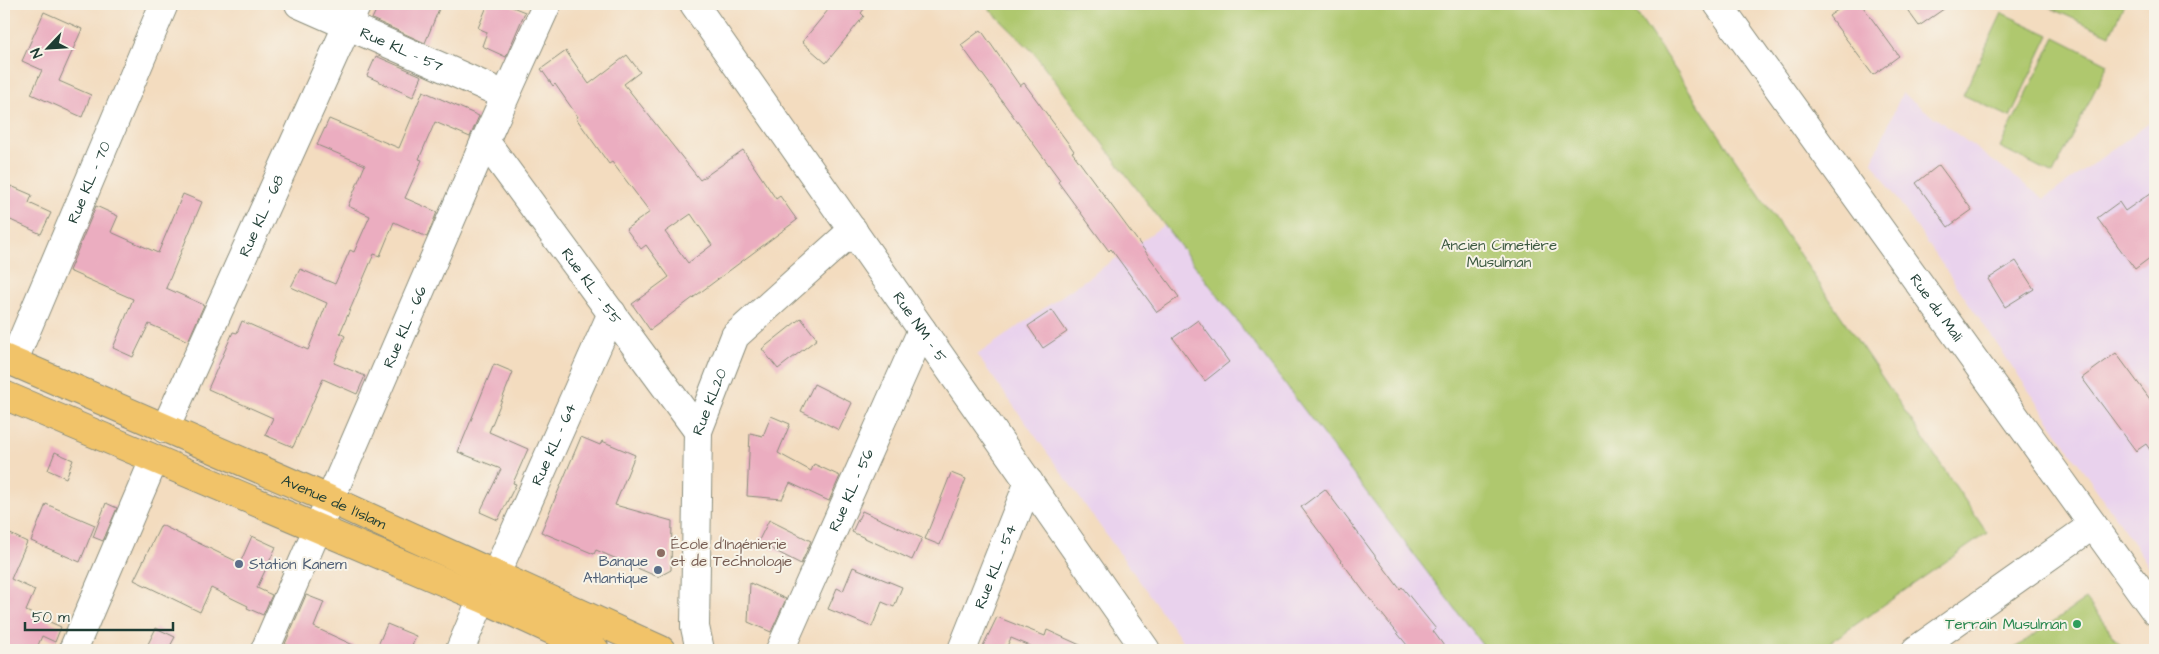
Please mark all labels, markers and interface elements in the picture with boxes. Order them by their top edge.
north arrow [22,22,72,72]
street label: Rue KL - 57 [357,22,446,77]
text: N [26,45,48,61]
street label: Rue KL - 70 [62,138,116,227]
street label: Rue KL - 68 [234,171,289,260]
park label: Ancien Cimetière Musulman [1441,235,1557,273]
street label: Rue KL - 55 [556,244,627,329]
street label: Rue du Mali [1905,270,1968,346]
street label: Rue KL - 66 [378,282,432,371]
street label: Rue NM - 5 [888,287,952,367]
street label: Rue KL20 [687,365,732,438]
street label: Rue KL - 64 [526,400,581,489]
street label: Rue KL - 56 [823,445,879,535]
street label: Avenue de l'Islam [278,469,390,534]
street label: Rue KL - 54 [969,521,1022,612]
place label: École d'Ingénierie et de Technologie [671,534,792,573]
marker: École d'Ingénierie et de Technologie [655,547,667,559]
place label: Banque Atlantique [583,551,648,589]
place label: Station Kanem [249,554,347,575]
marker: Station Kanem [233,558,245,570]
marker: Banque Atlantique [652,564,664,576]
scale bar [25,599,172,631]
text: 50 m [32,607,70,628]
place label: Terrain Musulman [1945,614,2067,635]
marker: Terrain Musulman [2071,618,2083,630]

